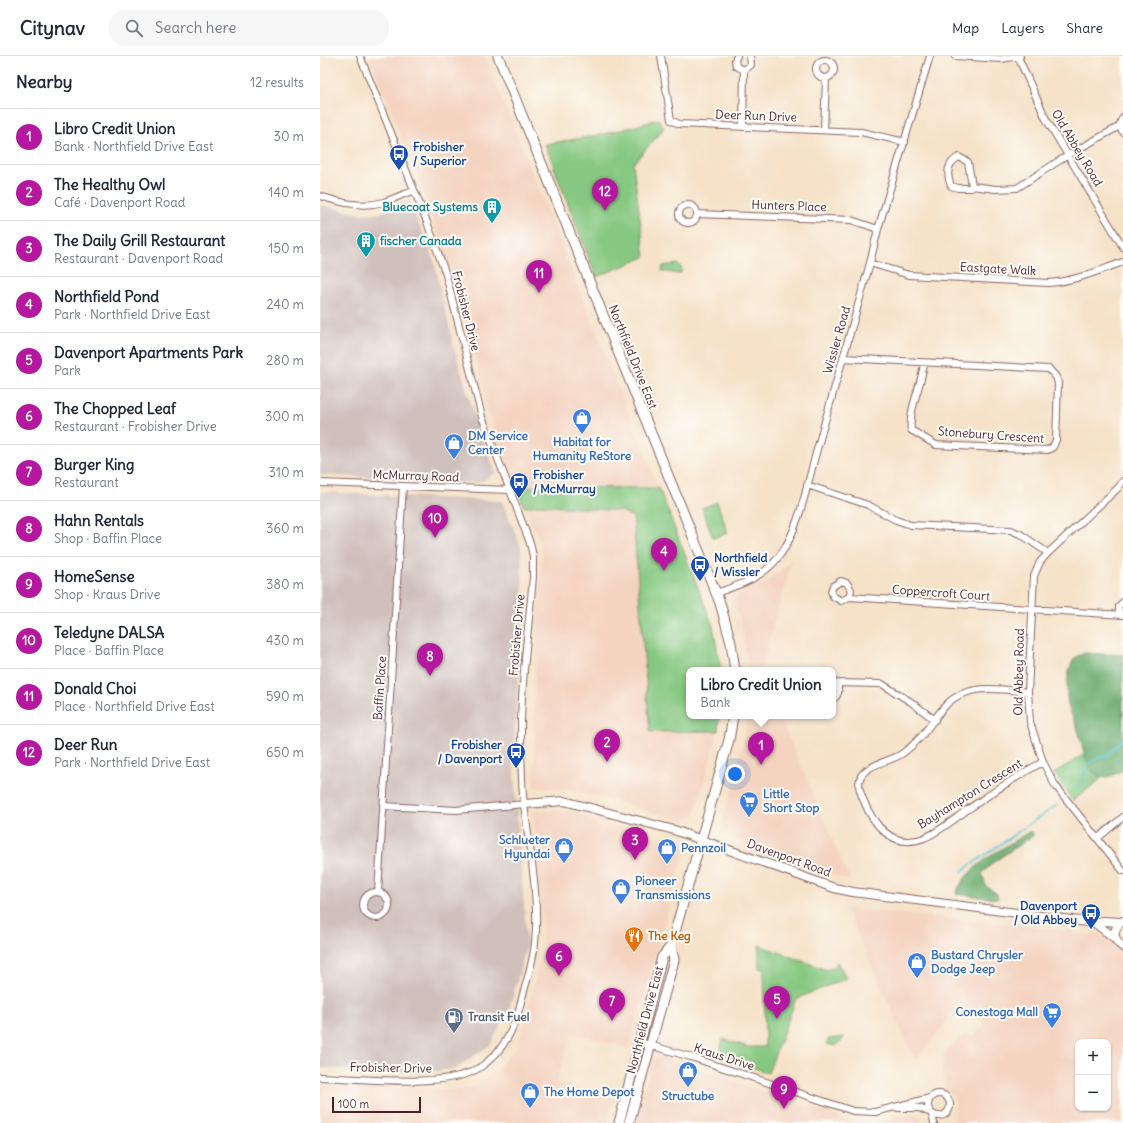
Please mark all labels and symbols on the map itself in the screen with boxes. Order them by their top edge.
street label: Deer Run Drive [715,107,797,124]
street label: Old Abbey Road [1049,107,1106,189]
place label: Frobisher / Superior [413,139,467,169]
bus stop icon: Frobisher / Superior [388,143,410,171]
pin: 12 [592,178,618,211]
building icon: Bluecoat Systems [481,196,503,224]
street label: Hunters Place [751,197,827,214]
place label: Bluecoat Systems [382,199,479,215]
building icon: fischer Canada [355,230,377,258]
place label: fischer Canada [379,233,462,248]
street label: Eastgate Walk [960,259,1036,278]
pin: 11 [526,260,552,293]
street label: Frobisher Drive [449,269,484,353]
street label: Northfield Drive East [606,303,661,411]
street label: Wissler Road [820,304,853,375]
shop icon: Habitat for Humanity ReStore [571,407,593,435]
street label: Stonebury Crescent [937,423,1045,446]
place label: DM Service Center [468,428,529,457]
shop icon: DM Service Center [443,432,465,460]
place label: Habitat for Humanity ReStore [533,434,632,464]
street label: McMurray Road [372,466,460,485]
place label: Frobisher / McMurray [533,467,596,497]
bus stop icon: Frobisher / McMurray [508,471,530,499]
pin: 10 [422,505,448,538]
pin: 4 [651,538,677,571]
place label: Northfield / Wissler [714,550,768,579]
bus stop icon: Northfield / Wissler [689,554,711,582]
street label: Coppercroft Court [891,582,991,603]
street label: Frobisher Drive [505,593,528,677]
street label: Old Abbey Road [1010,628,1027,716]
pin: 8 [417,643,443,676]
street label: Baffin Place [370,655,389,720]
pin: 2 [594,729,620,762]
pin: 1 [748,732,774,765]
place label: Frobisher / Davenport [438,737,503,767]
bus stop icon: Frobisher / Davenport [505,741,527,769]
street label: Bayhampton Crescent [915,755,1025,832]
your location [725,764,745,784]
place label: Little Short Stop [763,786,819,816]
supermarket icon: Little Short Stop [738,790,760,818]
pin: 3 [622,827,648,860]
place label: Schlueter Hyundai [499,832,550,862]
street label: Davenport Road [745,835,833,880]
shop icon: Schlueter Hyundai [553,836,575,864]
shop icon: Pennzoil [656,837,678,865]
place label: Pennzoil [681,840,726,855]
place label: Pioneer Transmissions [635,873,711,902]
shop icon: Pioneer Transmissions [610,877,632,905]
place label: Davenport / Old Abbey [1014,898,1078,928]
bus stop icon: Davenport / Old Abbey [1080,902,1102,930]
restaurant icon: The Keg [623,925,645,953]
place label: The Keg [648,928,691,944]
pin: 6 [546,943,572,976]
place label: Bustard Chrysler Dodge Jeep [931,947,1023,977]
shop icon: Bustard Chrysler Dodge Jeep [906,951,928,979]
street label: Northfield Drive East [623,964,666,1075]
pin: 5 [764,986,790,1019]
pin: 7 [599,988,625,1021]
supermarket icon: Conestoga Mall [1041,1001,1063,1029]
place label: Conestoga Mall [956,1004,1038,1020]
fuel station icon: Transit Fuel [443,1006,465,1034]
place label: Transit Fuel [468,1009,530,1024]
street label: Kraus Drive [692,1040,756,1073]
street label: Frobisher Drive [350,1059,432,1076]
shop icon: Structube [677,1060,699,1088]
pin: 9 [771,1076,797,1109]
shop icon: The Home Depot [519,1081,541,1109]
place label: The Home Depot [544,1084,635,1100]
place label: Structube [662,1088,715,1103]
scale bar [332,1095,421,1114]

